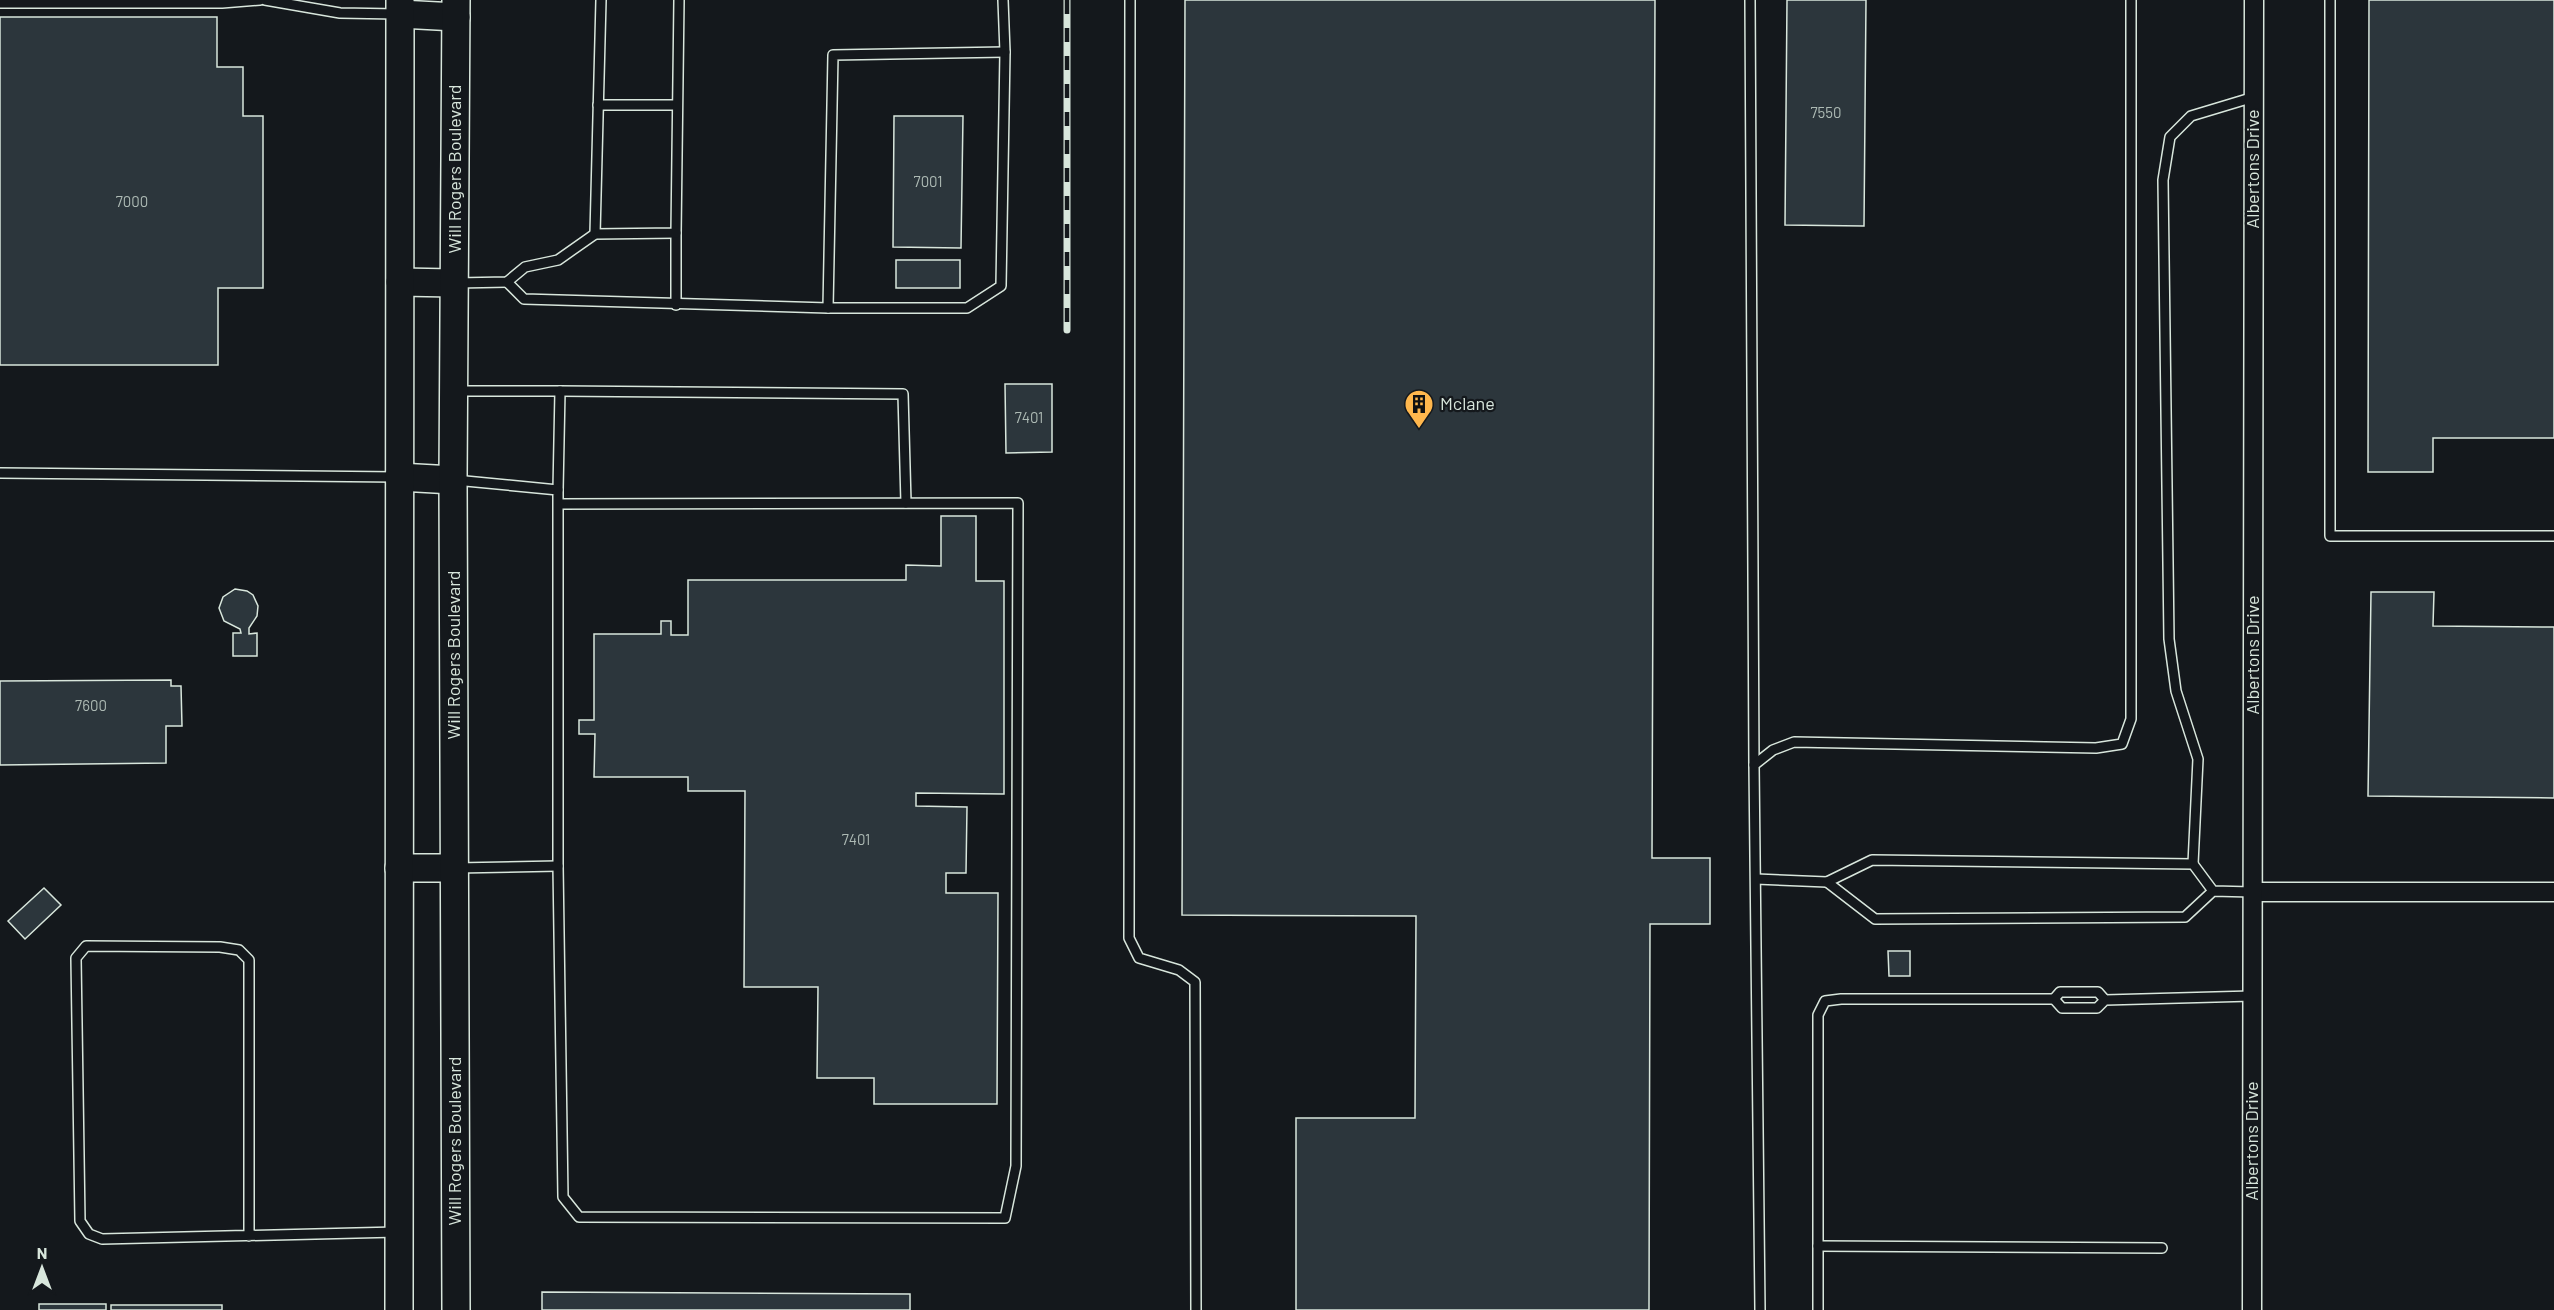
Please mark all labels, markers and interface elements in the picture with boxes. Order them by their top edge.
street label: Will Rogers Boulevard [443,84,465,254]
house number: 7550 [1811,103,1842,121]
street label: Albertons Drive [2241,109,2263,229]
house number: 7001 [914,172,942,190]
house number: 7000 [116,192,148,210]
building icon: Mclane [1403,388,1435,430]
place label: Mclane [1440,392,1495,414]
house number: 7401 [1015,408,1043,426]
street label: Will Rogers Boulevard [442,570,464,740]
street label: Albertons Drive [2241,595,2263,715]
house number: 7600 [75,696,107,714]
house number: 7401 [842,830,870,848]
street label: Will Rogers Boulevard [443,1056,465,1226]
street label: Albertons Drive [2240,1081,2262,1201]
north arrow [12,1238,72,1298]
text: N [37,1243,47,1262]

